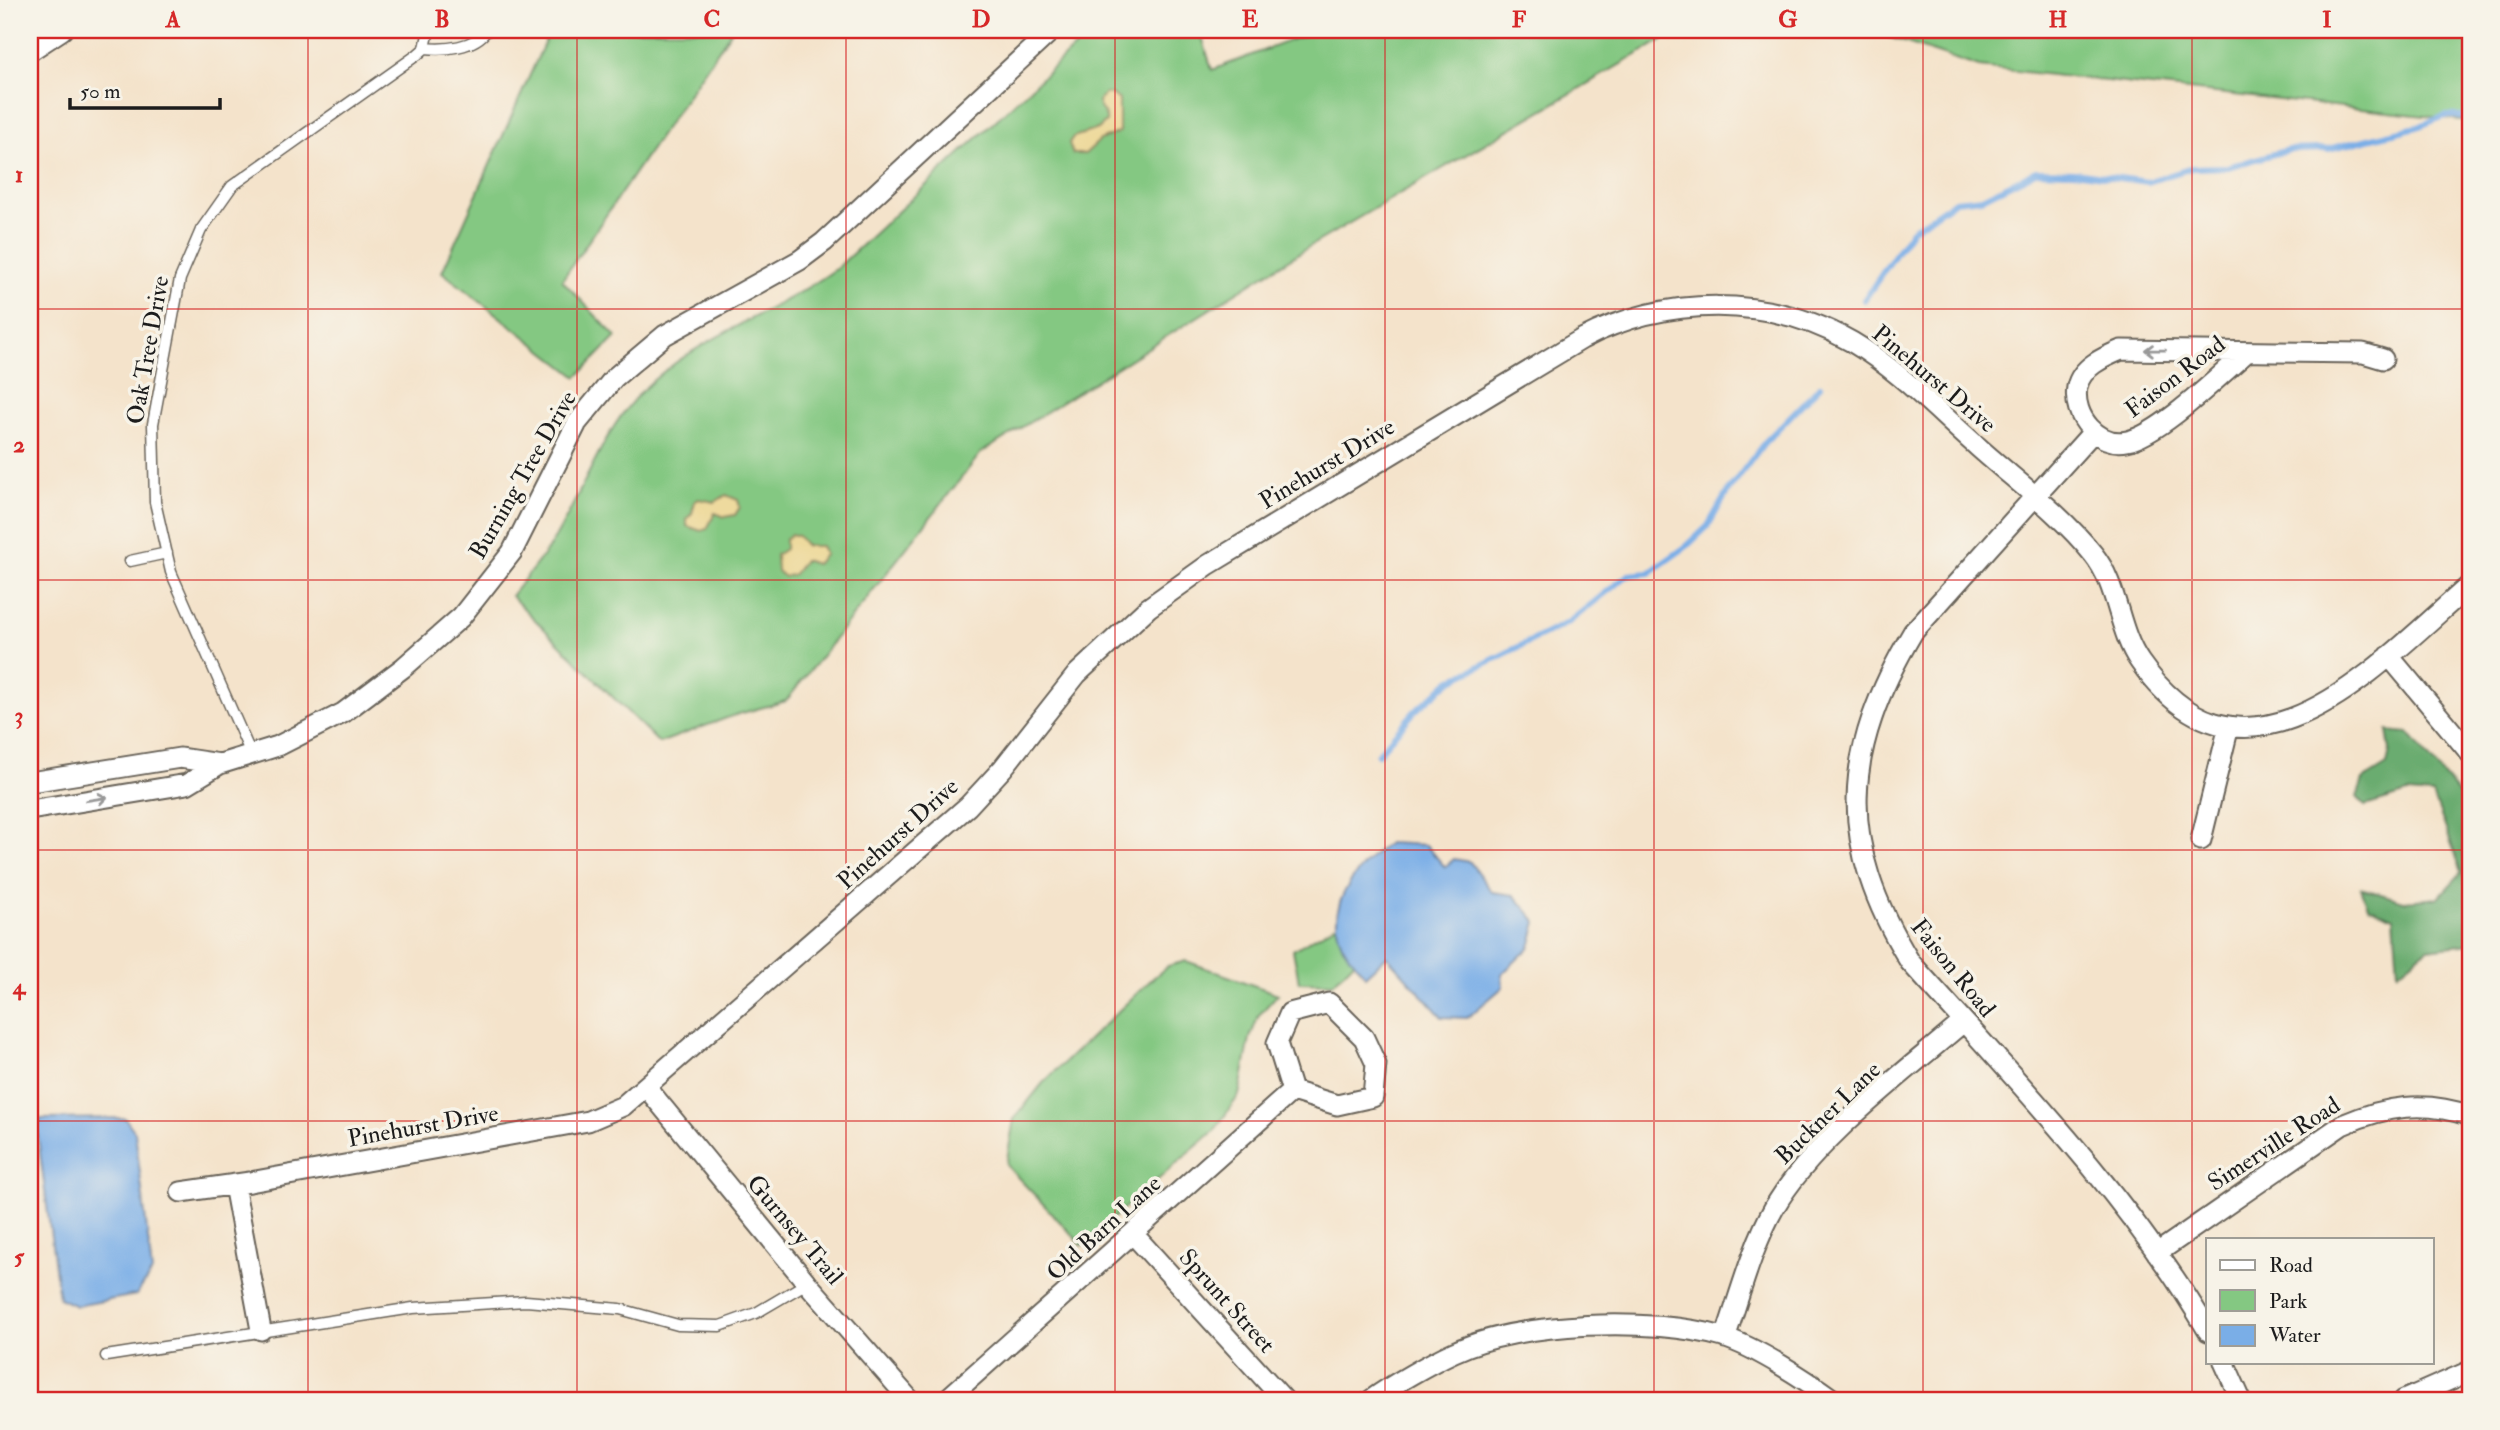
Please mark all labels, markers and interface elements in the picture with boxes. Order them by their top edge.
text: A [165,5,181,34]
text: B [434,5,450,34]
text: C [704,5,720,34]
text: D [972,5,990,34]
text: E [1242,5,1259,34]
text: F [1512,5,1527,34]
text: G [1778,5,1798,34]
text: H [2049,5,2068,34]
text: I [2322,5,2332,34]
scale bar [70,66,220,110]
text: 50 m [80,78,121,105]
text: 1 [15,160,23,189]
street label: Oak Tree Drive [120,273,176,427]
street label: Pinehurst Drive [1866,318,2002,440]
street label: Faison Road [2119,329,2232,425]
one-way arrow [2143,344,2166,357]
street label: Burning Tree Drive [462,385,584,565]
street label: Pinehurst Drive [1254,411,1400,517]
text: 2 [13,430,25,459]
text: 3 [15,701,23,730]
street label: Pinehurst Drive [831,771,965,897]
one-way arrow [85,792,108,805]
street label: Faison Road [1904,912,2002,1024]
text: 4 [12,972,27,1001]
street label: Buckner Lane [1769,1055,1887,1171]
street label: Simerville Road [2202,1090,2346,1198]
street label: Pinehurst Drive [345,1097,501,1155]
street label: Old Barn Lane [1040,1168,1168,1288]
street label: Gurnsey Trail [740,1169,850,1291]
legend [2206,1238,2434,1364]
text: 5 [14,1242,25,1271]
street label: Sprunt Street [1172,1242,1282,1360]
text: Road [2269,1252,2314,1279]
text: Park [2269,1288,2307,1315]
text: Water [2268,1322,2321,1349]

